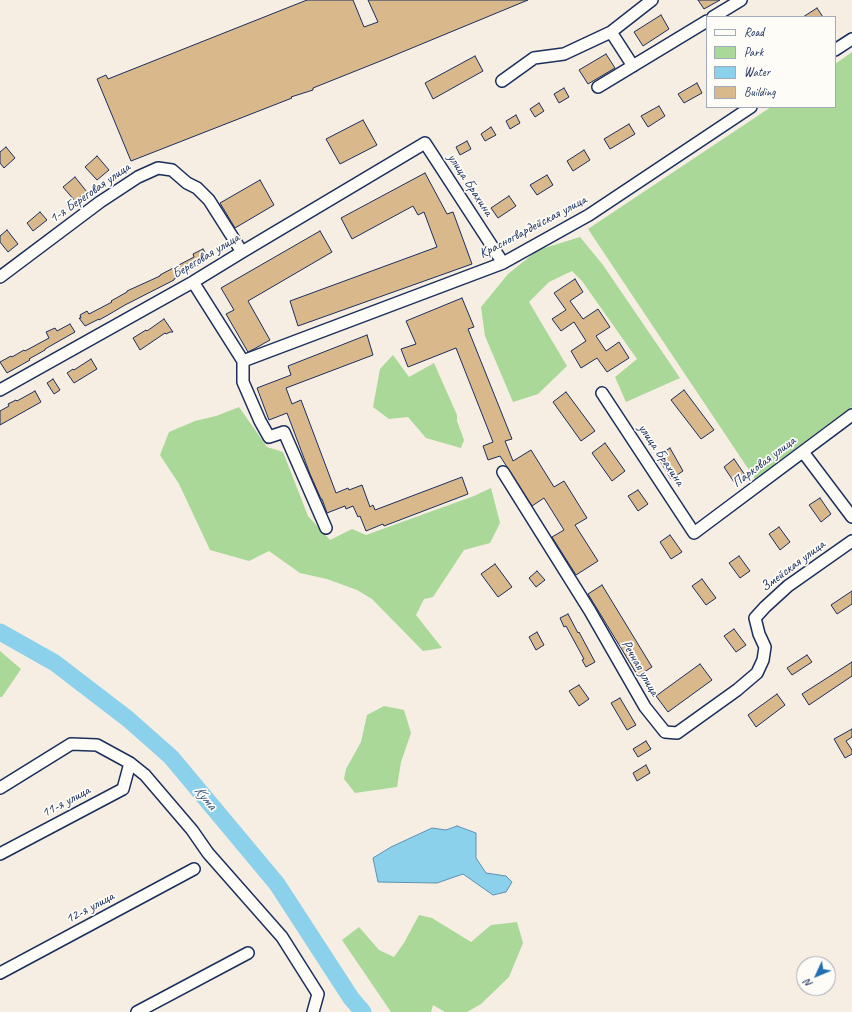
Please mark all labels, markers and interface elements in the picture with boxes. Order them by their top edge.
legend [706,16,836,108]
text: Road [744,24,764,40]
text: Park [744,44,763,60]
text: Water [744,64,770,80]
text: Building [744,84,776,100]
street label: улица Брахина [444,150,496,220]
street label: 1-я Береговая улица [46,159,134,227]
street label: Красногвардейская улица [476,192,590,262]
street label: Береговая улица [169,229,243,283]
street label: улица Брахина [634,421,688,489]
street label: Парковая улица [729,433,799,491]
street label: Змейская улица [758,536,828,596]
street label: Речная улица [617,637,663,699]
street label: 11-я улица [39,782,93,822]
water label: Кума [190,782,220,814]
street label: 12-я улица [63,888,117,928]
north arrow [796,956,836,996]
text: N [801,976,815,991]

